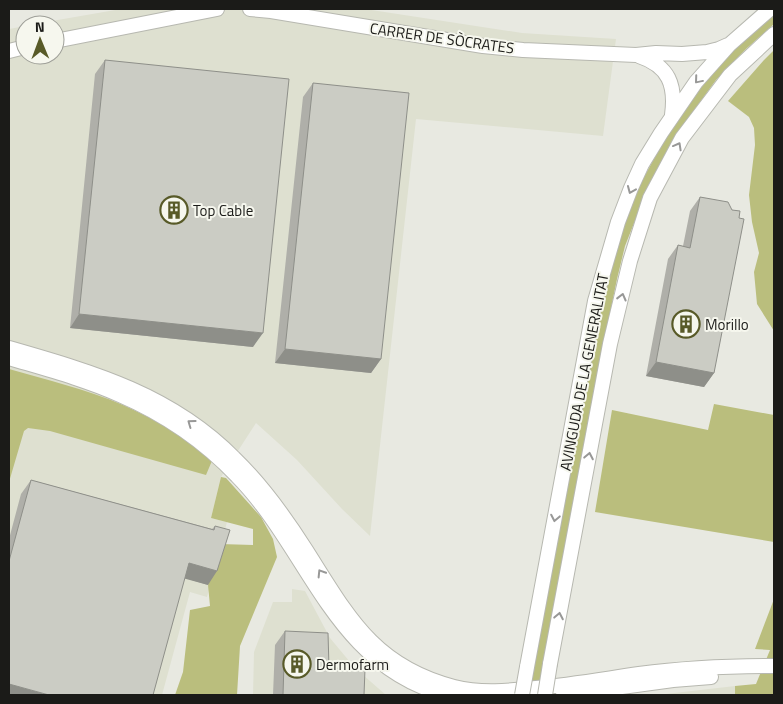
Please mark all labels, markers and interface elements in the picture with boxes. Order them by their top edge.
north arrow [15,15,65,65]
text: N [35,16,45,37]
street label: CARRER DE SÒCRATES [368,16,516,60]
one-way arrow [695,74,704,83]
one-way arrow [672,142,682,151]
one-way arrow [626,185,637,194]
building icon: Top Cable [159,195,189,225]
place label: Top Cable [193,199,253,222]
street label: AVINGUDA DE LA GENERALITAT [554,271,614,473]
one-way arrow [616,292,627,301]
building icon: Morillo [671,309,701,339]
place label: Morillo [705,313,749,336]
one-way arrow [187,420,197,429]
one-way arrow [584,452,594,460]
one-way arrow [550,513,560,522]
one-way arrow [317,570,327,579]
one-way arrow [554,611,564,620]
building icon: Dermofarm [282,649,312,679]
place label: Dermofarm [316,653,389,676]

